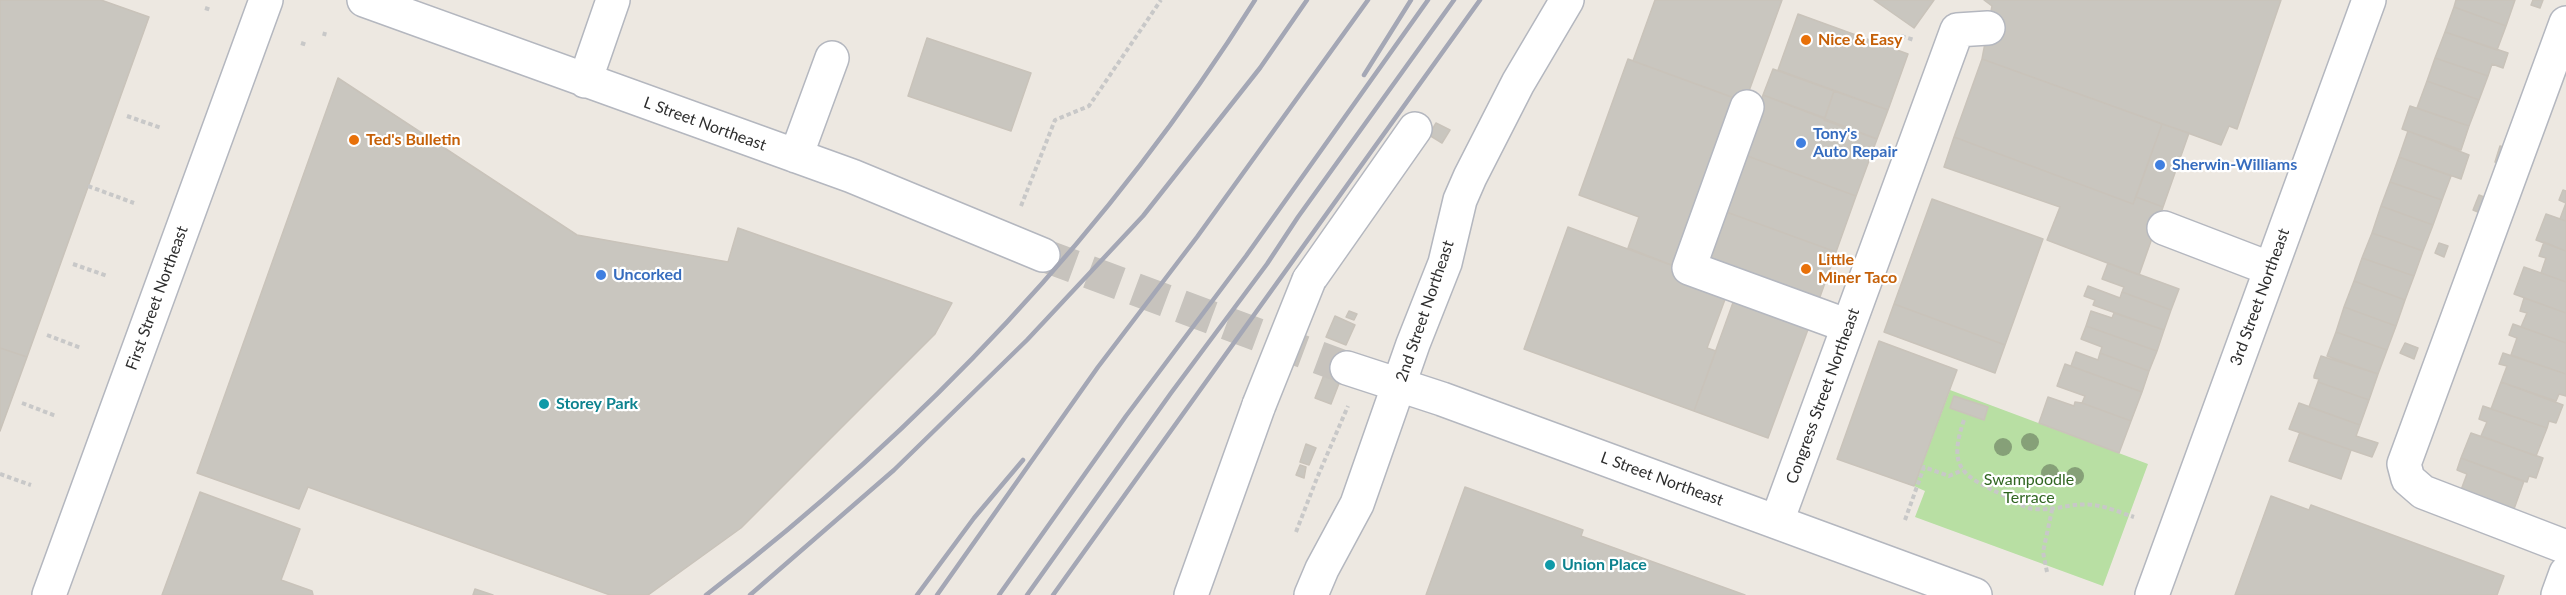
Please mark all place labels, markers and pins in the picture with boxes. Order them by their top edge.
place label: Nice & Easy [1818,30,1902,50]
marker: Nice & Easy [1799,33,1813,47]
place label: Tony's Auto Repair [1813,124,1897,162]
place label: Ted's Bulletin [366,130,461,150]
marker: Ted's Bulletin [347,133,361,147]
marker: Tony's Auto Repair [1794,136,1808,150]
place label: Sherwin-Williams [2172,155,2297,175]
marker: Sherwin-Williams [2153,158,2167,172]
place label: Little Miner Taco [1818,250,1897,288]
marker: Little Miner Taco [1799,262,1813,276]
place label: Uncorked [613,265,682,285]
marker: Uncorked [594,268,608,282]
place label: Storey Park [556,394,638,414]
marker: Storey Park [537,397,551,411]
place label: Union Place [1562,555,1647,575]
marker: Union Place [1543,558,1557,572]

